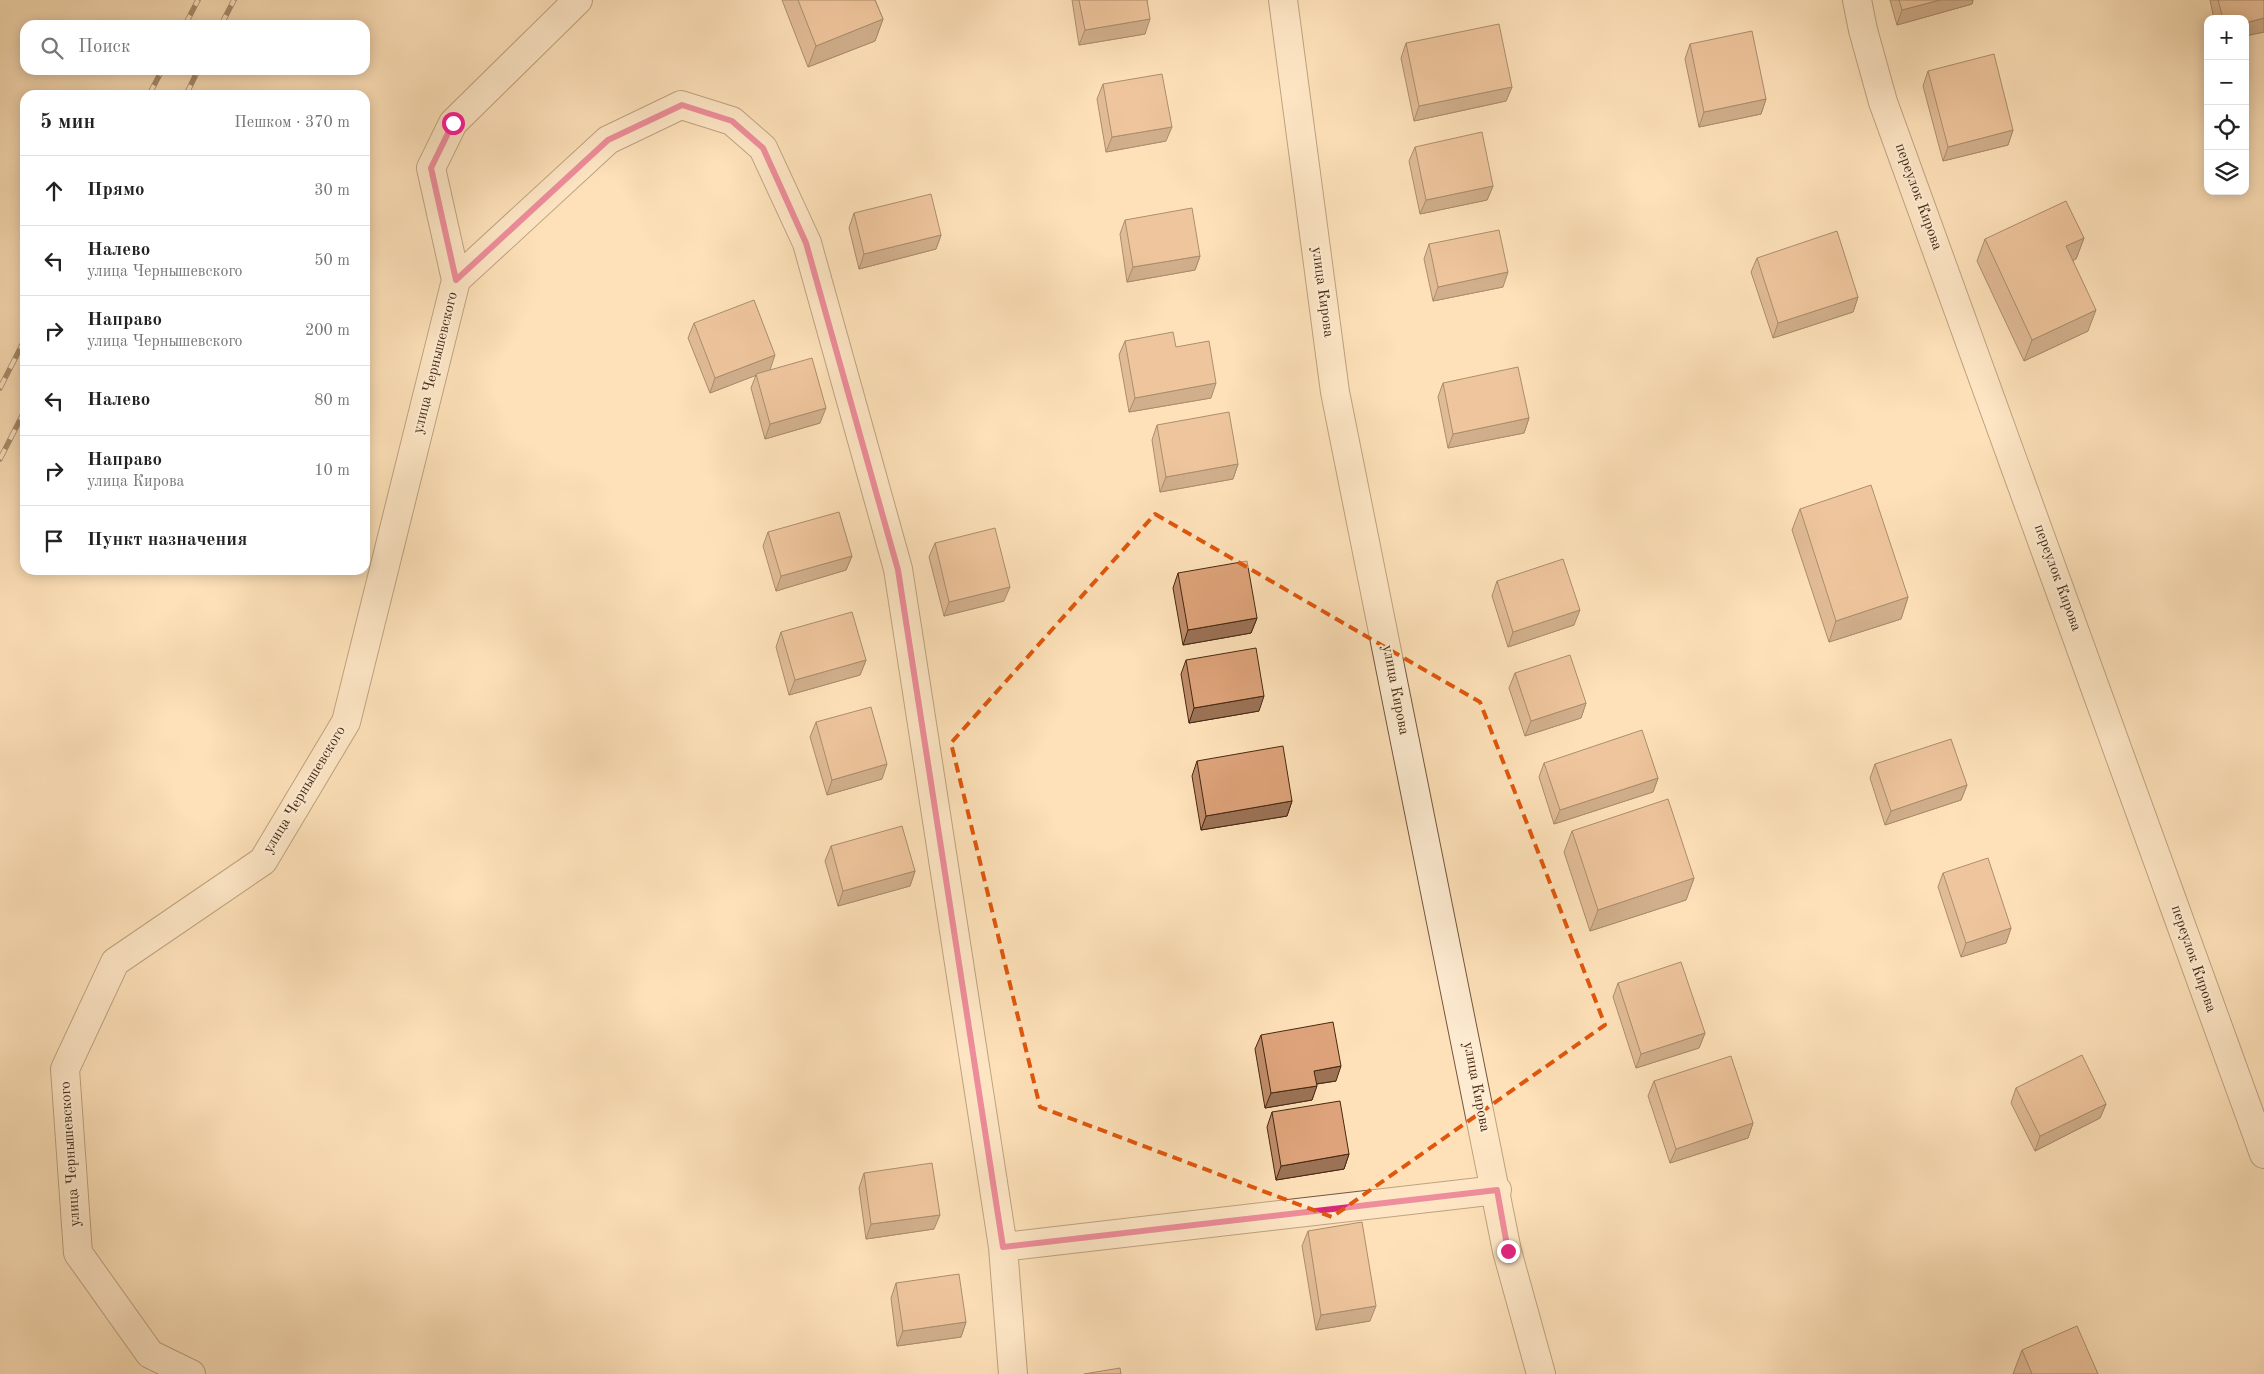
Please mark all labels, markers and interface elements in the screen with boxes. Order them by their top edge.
map controls [2204,15,2249,195]
button: + [2204,15,2249,60]
search box [20,20,370,75]
icon: search [38,34,66,62]
text: Поиск [78,38,130,57]
button: − [2204,60,2249,105]
button: locate [2204,105,2249,150]
text: 5 мин [40,112,95,133]
route start [442,112,465,135]
text: Пешком · 370 m [234,115,350,131]
street label: переулок Кирова [1892,142,1944,253]
button: layers [2204,150,2249,195]
icon: ahead [40,177,68,205]
text: Прямо [87,181,145,200]
text: 30 m [314,183,350,199]
text: Налево [87,241,150,260]
street label: улица Кирова [1308,246,1336,339]
icon: left [40,247,68,275]
text: 50 m [314,253,350,269]
text: улица Чернышевского [87,264,243,280]
street label: улица Чернышевского [411,290,461,436]
text: Направо [87,311,162,330]
icon: right [40,317,68,345]
text: 200 m [305,323,350,339]
text: улица Чернышевского [87,334,243,350]
icon: left [40,387,68,415]
text: Налево [87,391,150,410]
text: 80 m [314,393,350,409]
text: Направо [87,451,162,470]
icon: right [40,457,68,485]
text: 10 m [314,463,350,479]
text: улица Кирова [87,474,184,490]
street label: переулок Кирова [2031,523,2083,634]
icon: arrive [40,527,68,555]
text: Пункт назначения [87,531,247,550]
street label: улица Кирова [1379,644,1411,737]
street label: улица Чернышевского [261,724,349,856]
street label: переулок Кирова [2168,903,2219,1015]
street label: улица Кирова [1460,1041,1492,1134]
street label: улица Чернышевского [58,1081,84,1227]
route end [1497,1240,1520,1263]

